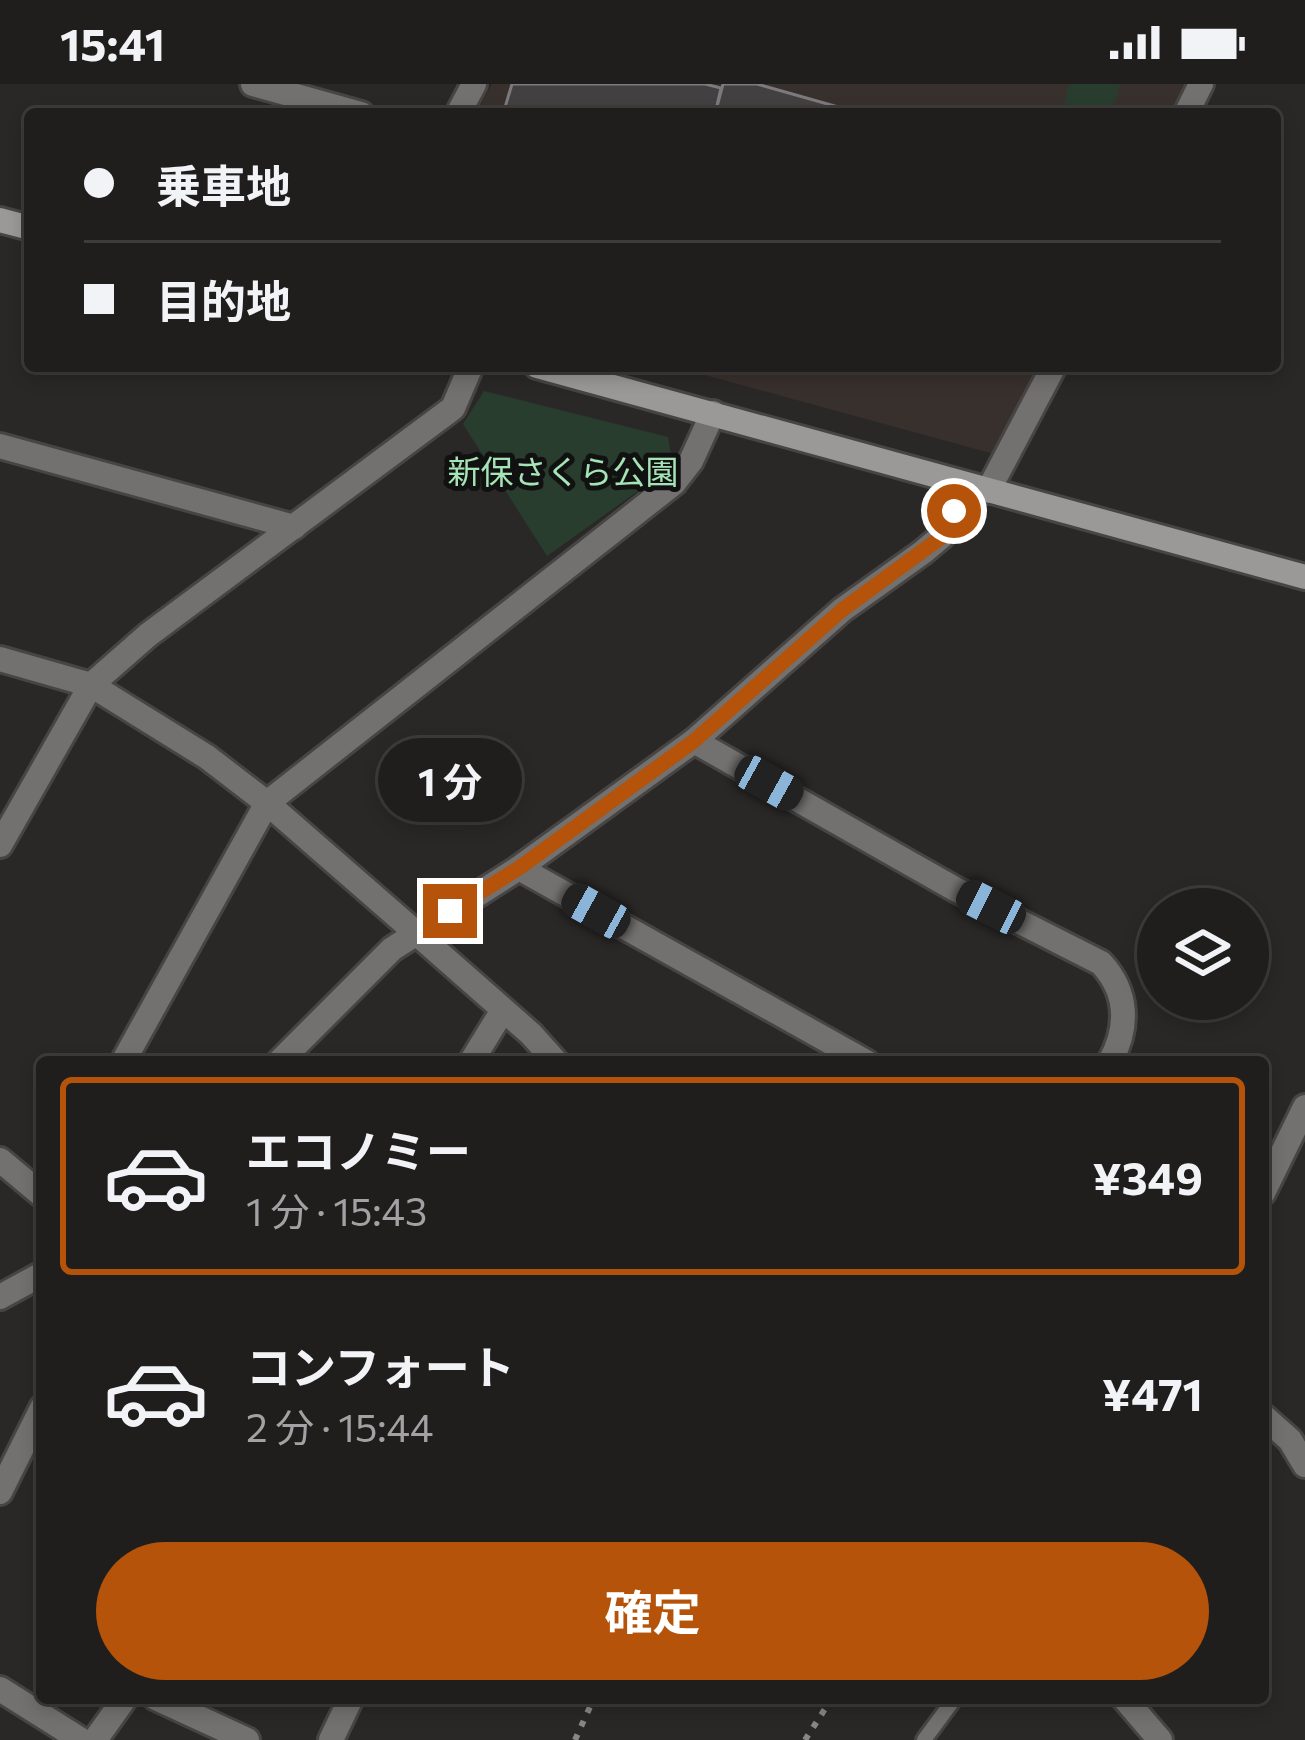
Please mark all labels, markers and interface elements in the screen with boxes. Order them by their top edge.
text: 15:41 [60,15,165,70]
text: 乗車地 [156,157,291,212]
text: 目的地 [156,272,291,327]
park label: 新保さくら公園 [448,450,679,491]
route start [927,484,981,538]
callout: 1 分 [378,737,522,821]
car [729,750,809,816]
text: 1 分 [418,756,482,804]
car [951,875,1031,939]
car [556,878,636,944]
route end [423,884,477,938]
map controls [1137,888,1269,1020]
button: layers [1137,888,1269,1020]
icon: car [102,1122,210,1230]
text: エコノミー [246,1122,471,1177]
text: ¥349 [1092,1149,1203,1204]
text: 1 分 · 15:43 [246,1186,427,1234]
icon: car [102,1338,210,1446]
text: コンフォート [246,1338,515,1393]
text: ¥471 [1102,1365,1203,1420]
text: 2 分 · 15:44 [246,1402,433,1450]
button: 確定 [96,1542,1209,1680]

